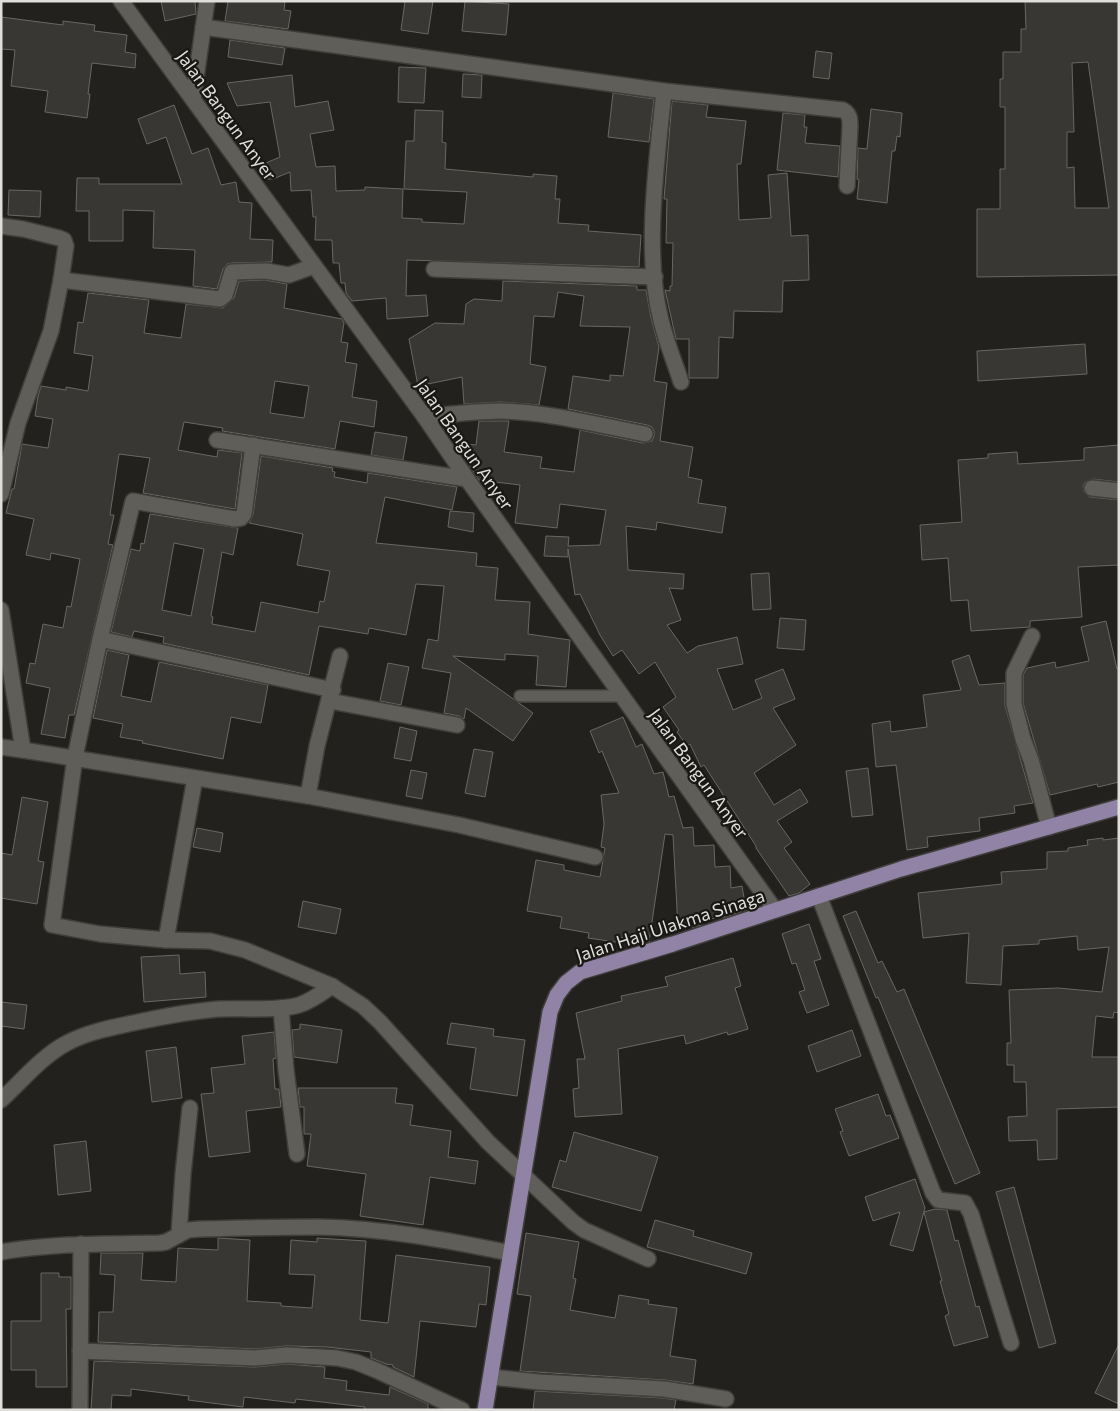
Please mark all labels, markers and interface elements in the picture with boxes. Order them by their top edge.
street label: Jalan Bangun Anyer [172,46,282,184]
street label: Jalan Bangun Anyer [411,374,519,514]
street label: Jalan Bangun Anyer [644,704,754,842]
street label: Jalan Haji Ulakma Sinaga [573,884,767,966]

